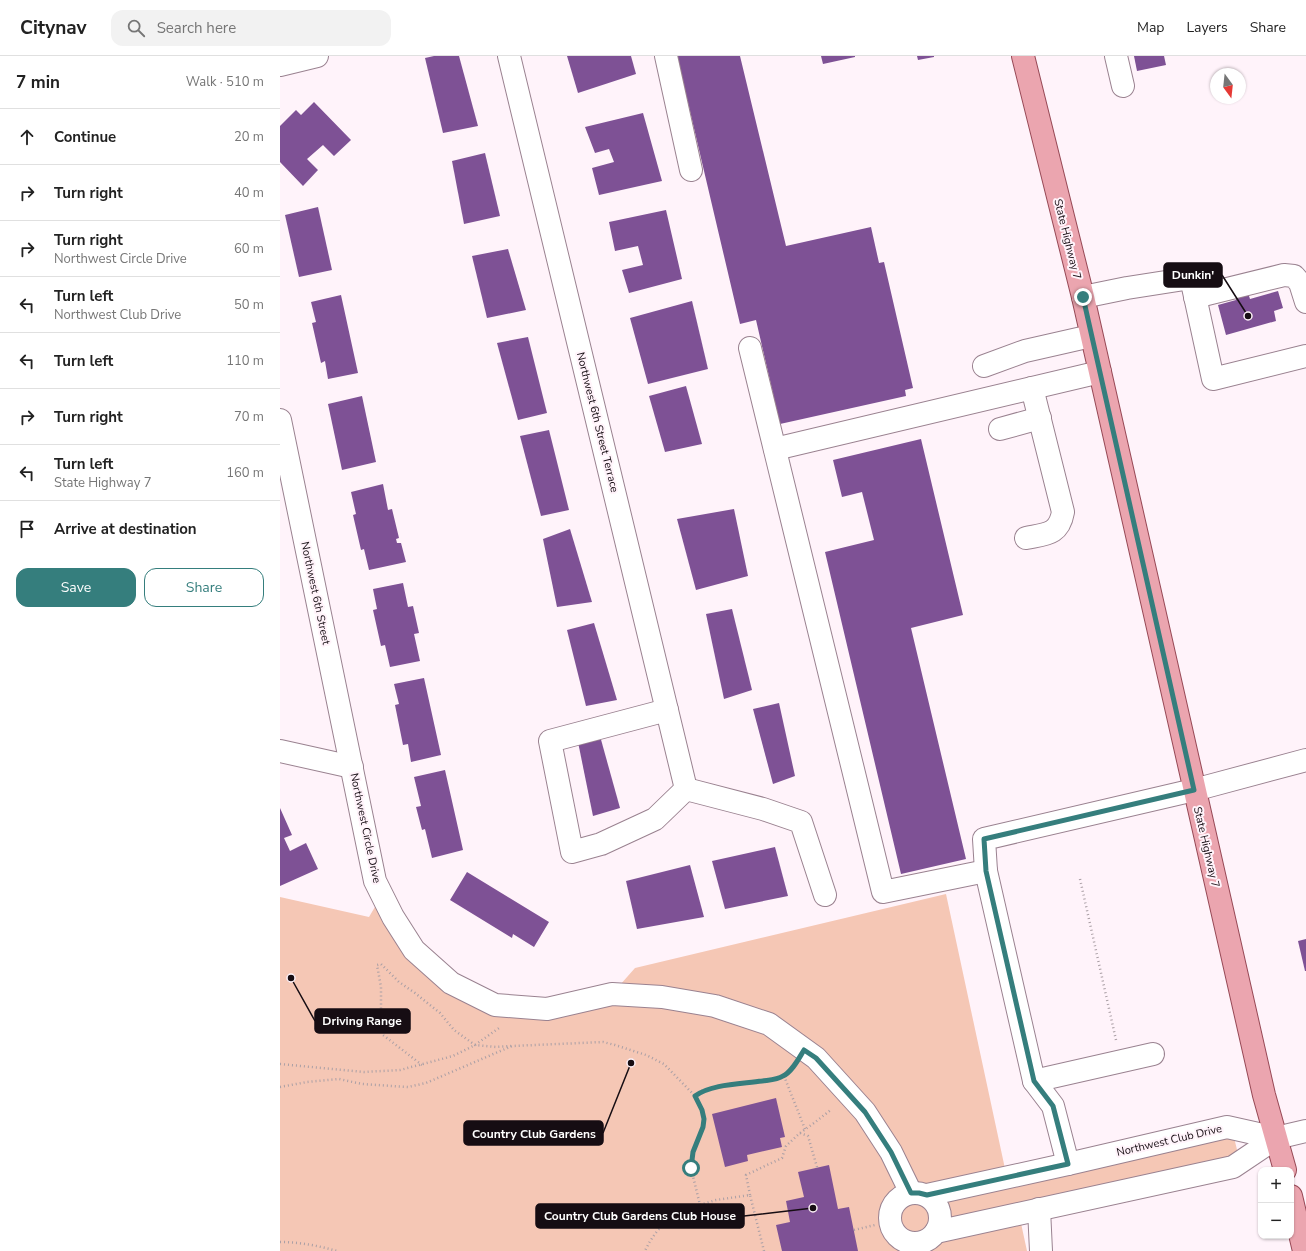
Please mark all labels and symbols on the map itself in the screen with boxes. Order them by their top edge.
north arrow [1210,68,1246,104]
street label: State Highway 7 [1050,197,1085,281]
callout: Dunkin' [1164,263,1222,287]
text: Dunkin' [1172,267,1214,283]
route end [1074,288,1092,306]
street label: Northwest 6th Street Terrace [573,350,622,494]
street label: Northwest 6th Street [297,540,334,646]
street label: Northwest Circle Drive [346,772,385,885]
street label: State Highway 7 [1190,805,1223,889]
callout: Driving Range [315,1009,410,1033]
text: Driving Range [322,1013,402,1029]
callout: Country Club Gardens [464,1121,603,1145]
street label: Northwest Club Drive [1115,1121,1223,1160]
text: Country Club Gardens [472,1126,596,1142]
route start [682,1159,700,1177]
callout: Country Club Gardens Club House [536,1204,744,1228]
text: Country Club Gardens Club House [544,1208,736,1224]

